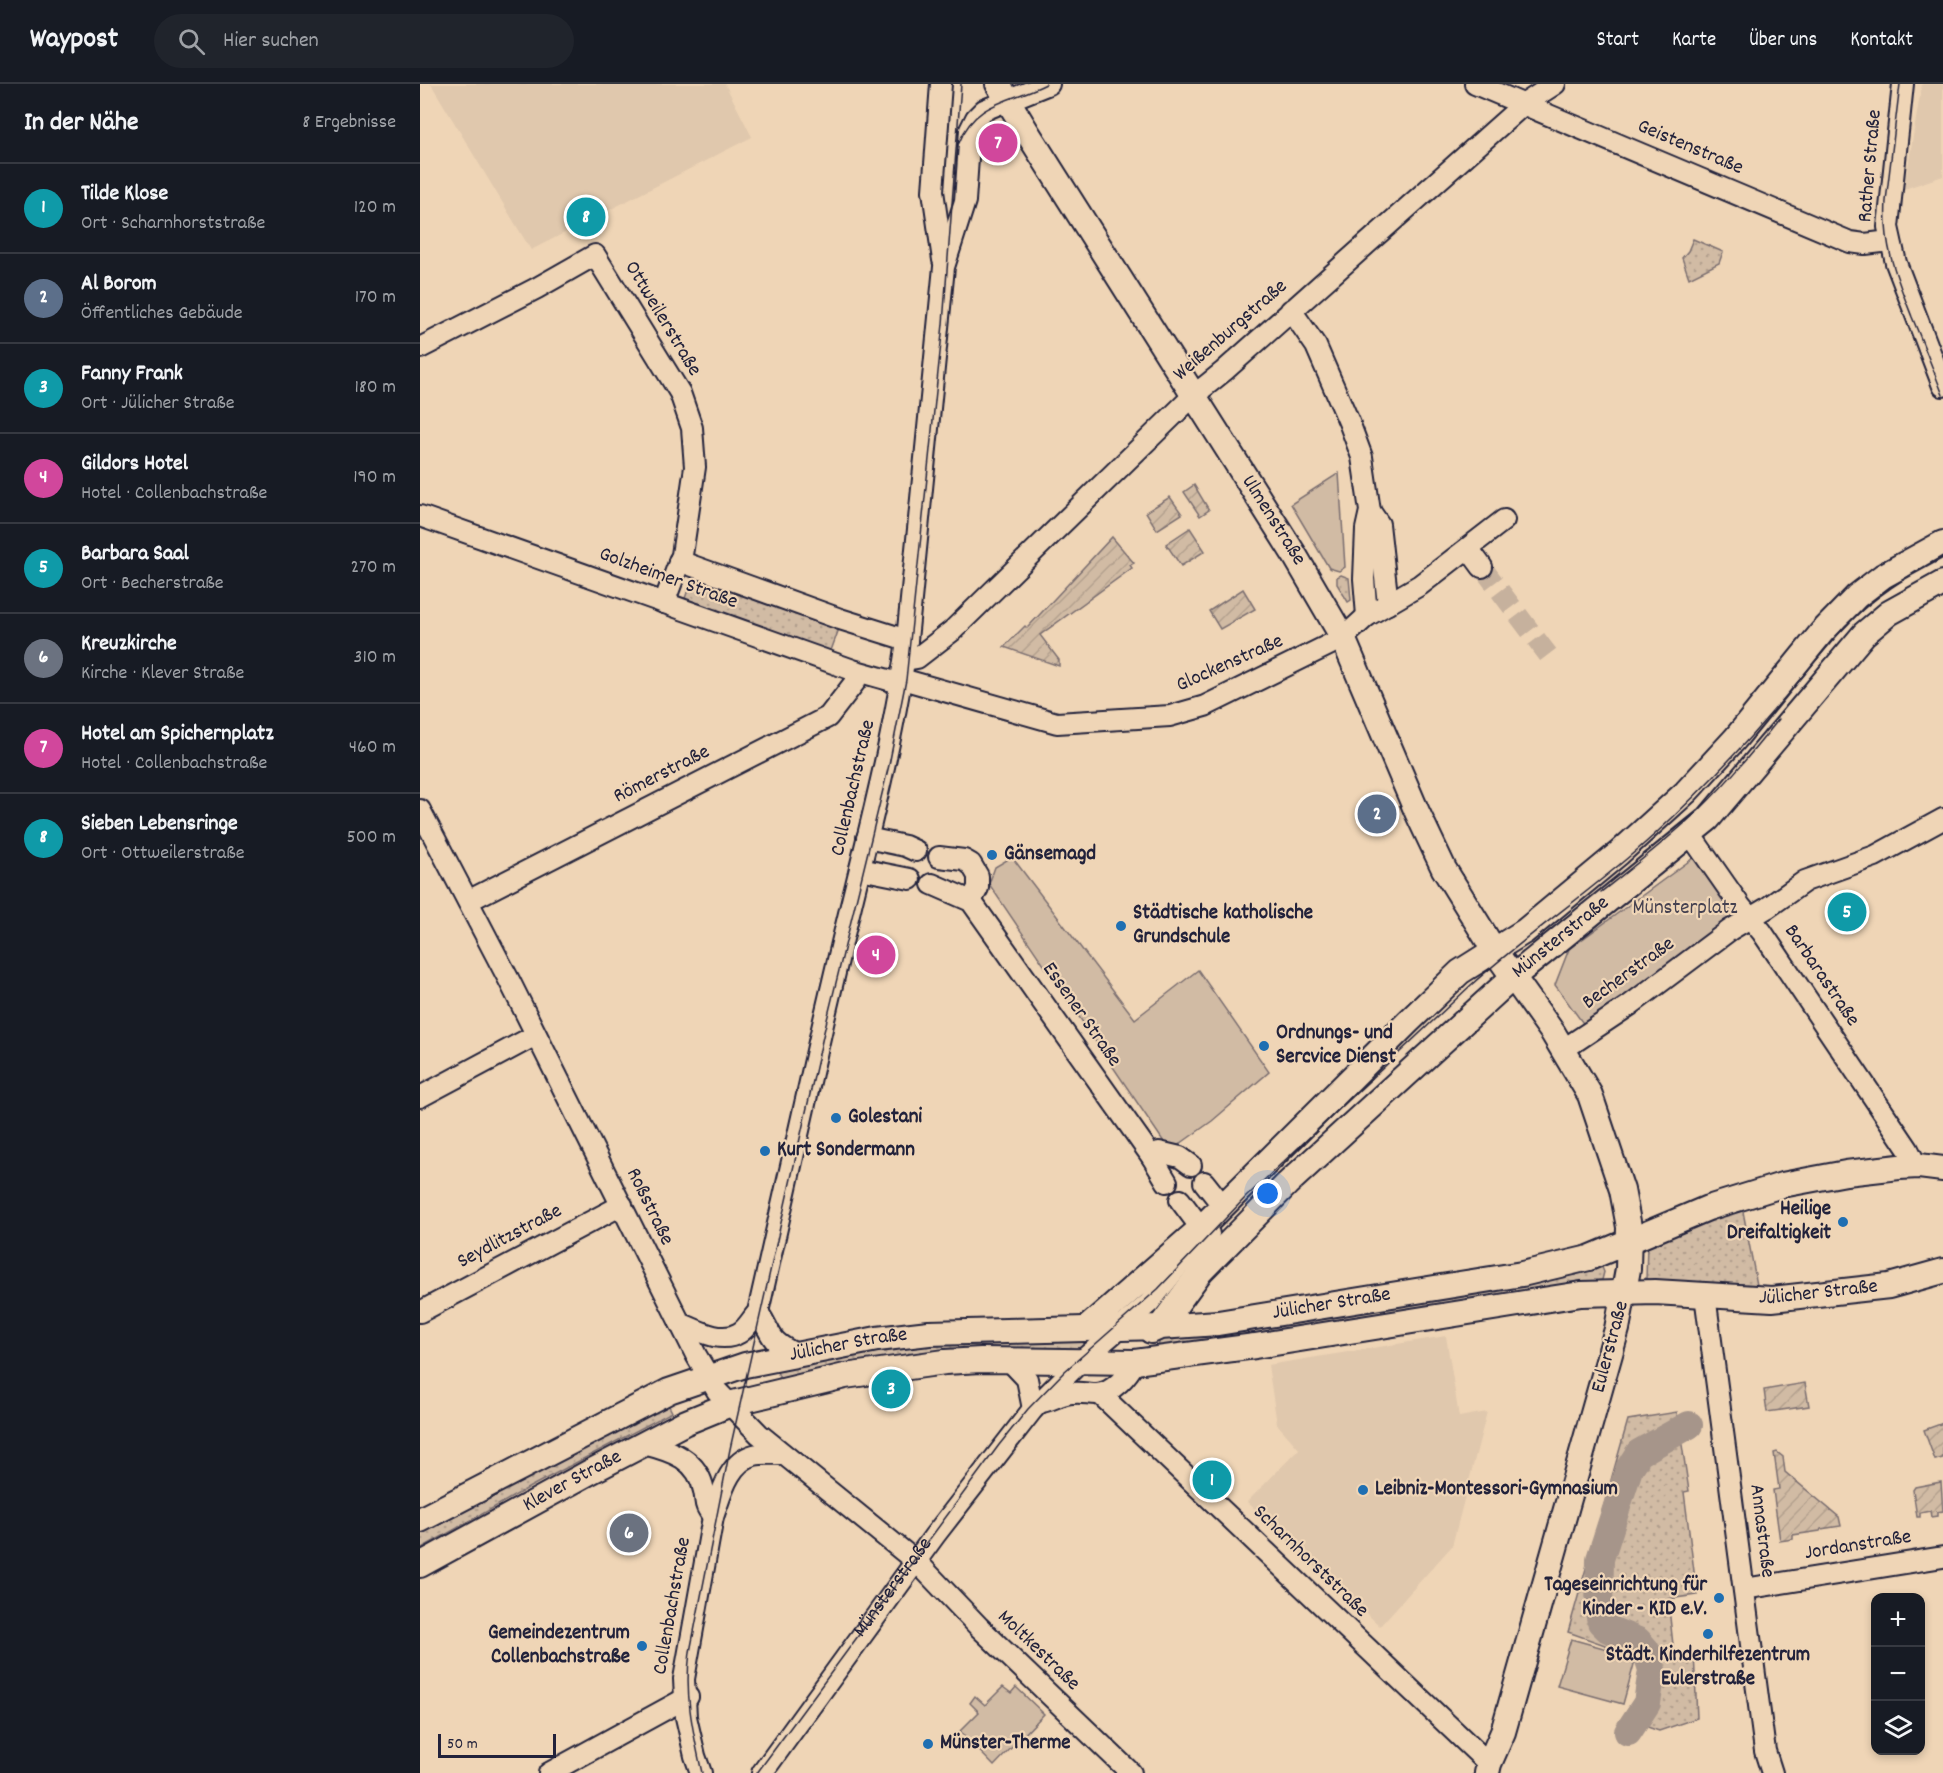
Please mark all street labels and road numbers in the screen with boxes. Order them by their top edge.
street label: Rather Straße [1851,108,1891,224]
street label: Geistenstraße [1632,112,1748,184]
street label: Ottweilerstraße [616,256,708,382]
street label: Weißenburgstraße [1167,273,1295,389]
street label: Ulmenstraße [1233,470,1313,572]
street label: Golzheimer Straße [594,540,742,618]
street label: Glockenstraße [1172,627,1288,701]
street label: Collenbachstraße [824,717,884,859]
street label: Römerstraße [609,738,715,812]
street label: Münsterstraße [1506,889,1616,987]
street label: Barbarastraße [1776,919,1866,1033]
street label: Becherstraße [1577,930,1681,1018]
street label: Essener Straße [1034,956,1128,1074]
street label: Roßstraße [617,1163,681,1251]
street label: Seydlitzstraße [452,1197,568,1277]
street label: Jülicher Straße [1758,1272,1879,1314]
street label: Jülicher Straße [1270,1280,1393,1329]
street label: Eulerstraße [1584,1298,1638,1396]
street label: Jülicher Straße [787,1321,909,1371]
street label: Klever Straße [518,1443,627,1521]
street label: Annastraße [1740,1482,1782,1580]
street label: Scharnhorststraße [1245,1499,1375,1625]
street label: Jordanstraße [1803,1523,1913,1569]
street label: Münsterstraße [846,1531,941,1644]
street label: Collenbachstraße [646,1535,700,1677]
street label: Moltkestraße [990,1603,1086,1699]

